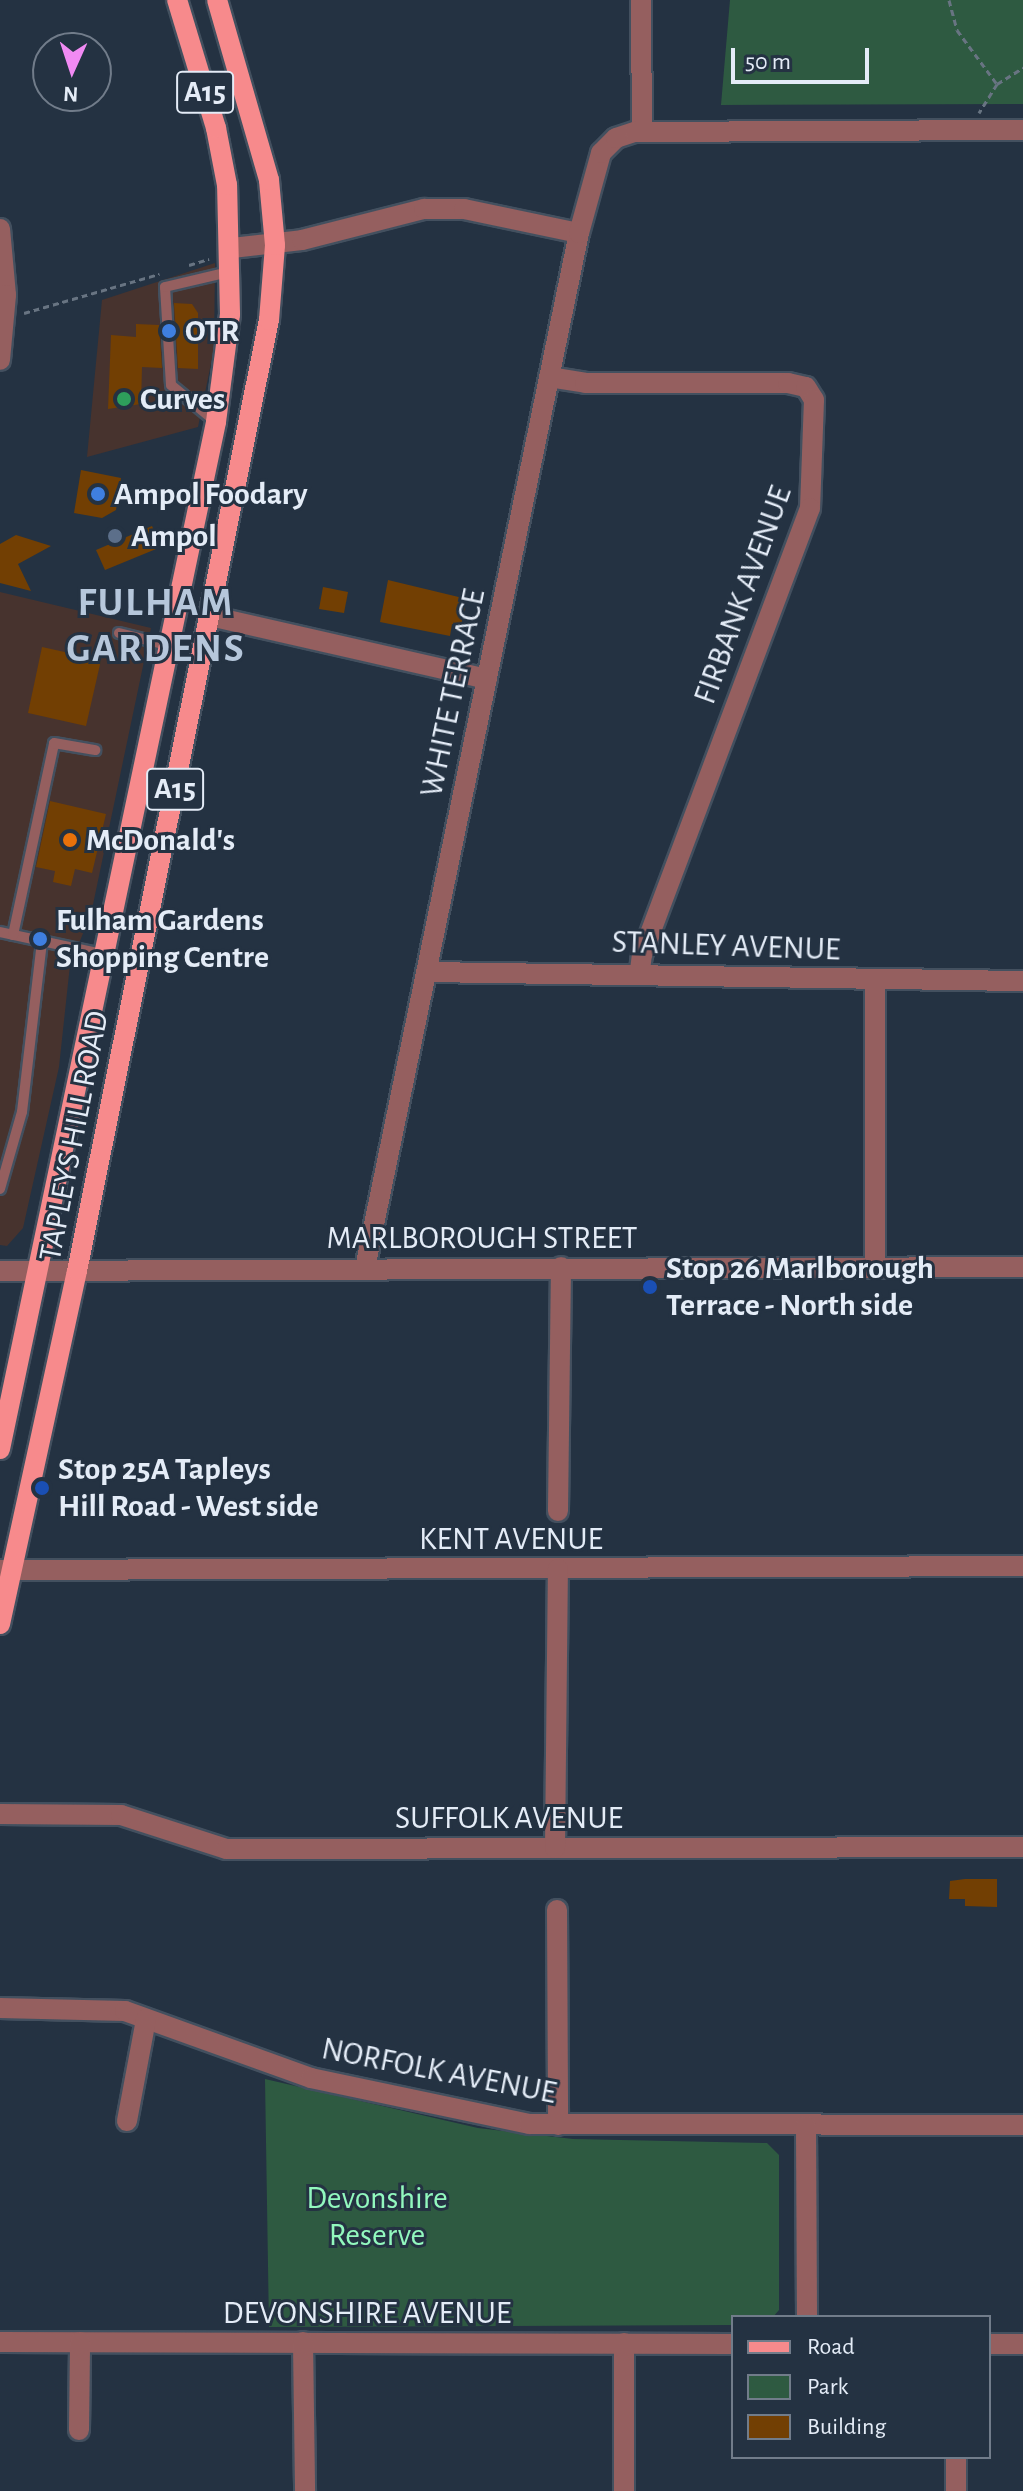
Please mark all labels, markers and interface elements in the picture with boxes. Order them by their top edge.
north arrow [32,32,112,112]
scale bar [735,32,873,82]
text: 50 m [745,50,791,74]
road number: A15 [175,66,235,118]
text: N [63,83,79,105]
place label: OTR [185,312,239,350]
marker: OTR [160,322,178,340]
place label: Curves [140,380,225,418]
marker: Curves [115,390,133,408]
place label: Ampol Foodary [114,475,308,513]
street label: FIRBANK AVENUE [686,481,800,709]
marker: Ampol Foodary [89,485,107,503]
place label: Ampol [131,517,217,555]
marker: Ampol [106,527,124,545]
district label: FULHAM GARDENS [66,579,246,673]
street label: WHITE TERRACE [412,585,494,801]
road number: A15 [145,763,205,815]
place label: McDonald's [86,821,235,859]
marker: McDonald's [61,831,79,849]
place label: Fulham Gardens Shopping Centre [56,902,269,977]
street label: STANLEY AVENUE [611,923,841,969]
marker: Fulham Gardens Shopping Centre [31,930,49,948]
street label: TAPLEYS HILL ROAD [31,1008,117,1264]
street label: MARLBOROUGH STREET [326,1219,638,1257]
place label: Stop 26 Marlborough Terrace - North side [666,1250,934,1325]
marker: Stop 26 Marlborough Terrace - North side [641,1278,659,1296]
place label: Stop 25A Tapleys Hill Road - West side [58,1451,319,1526]
marker: Stop 25A Tapleys Hill Road - West side [33,1479,51,1497]
street label: KENT AVENUE [419,1520,603,1558]
street label: SUFFOLK AVENUE [395,1799,623,1837]
street label: NORFOLK AVENUE [318,2029,560,2113]
park label: Devonshire Reserve [306,2180,448,2255]
street label: DEVONSHIRE AVENUE [223,2294,511,2332]
legend [731,2315,991,2459]
text: Road [807,2335,855,2359]
text: Park [807,2375,848,2399]
text: Building [807,2415,886,2439]

